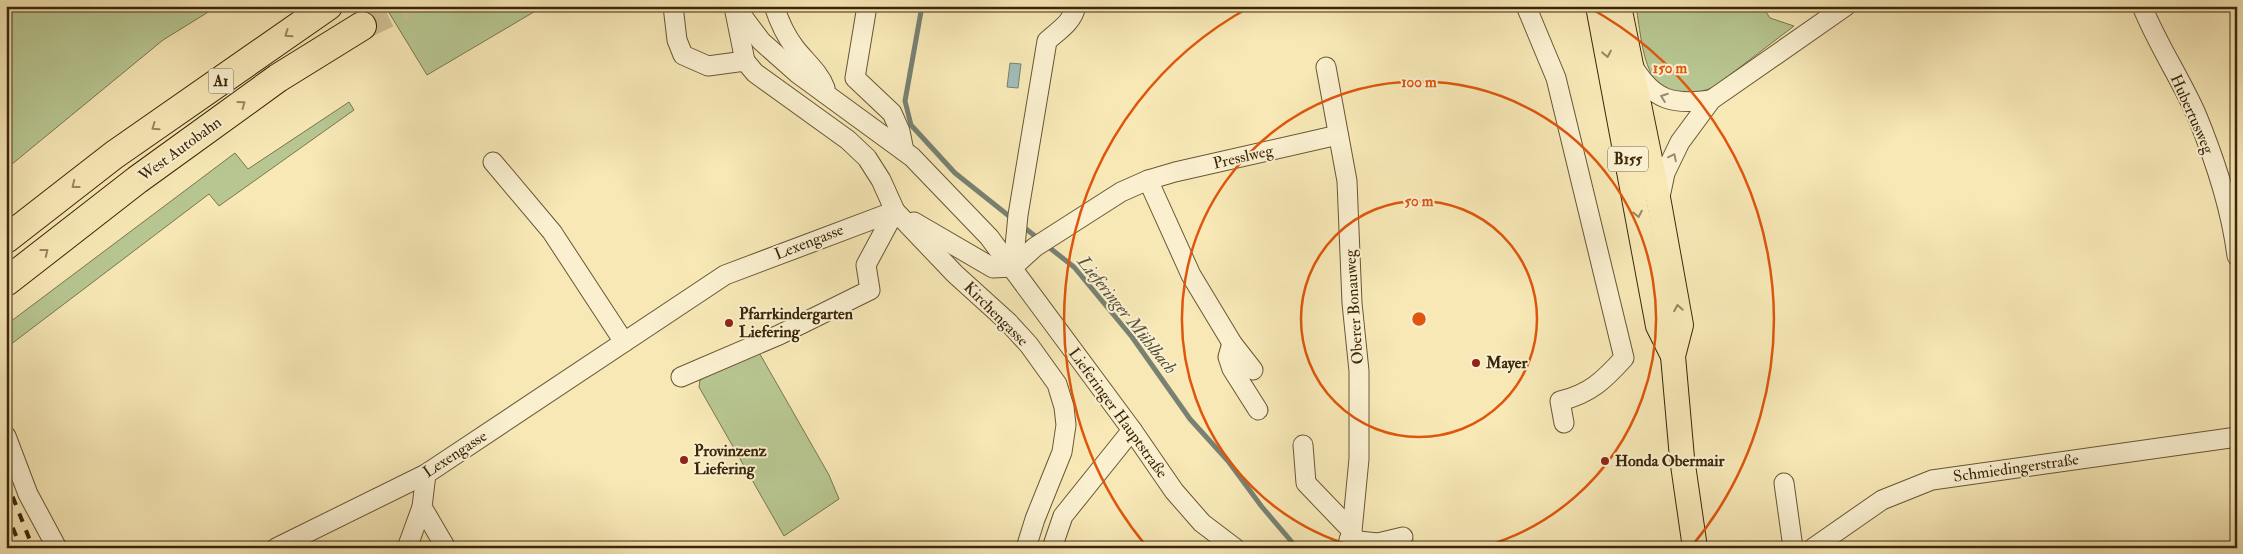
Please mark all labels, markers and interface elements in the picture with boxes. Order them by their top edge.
one-way arrow [284,28,294,37]
one-way arrow [1601,50,1612,58]
text: 150 m [1653,59,1687,78]
road number: A1 [208,68,234,94]
street label: Hubertusweg [2166,71,2219,158]
text: 100 m [1401,73,1437,92]
one-way arrow [1660,93,1669,103]
one-way arrow [236,102,245,110]
street label: West Autobahn [134,112,225,186]
one-way arrow [151,121,161,130]
street label: Presslweg [1211,140,1276,174]
road number: B155 [1608,146,1648,172]
one-way arrow [1667,153,1677,162]
one-way arrow [72,179,81,188]
text: 50 m [1405,192,1434,211]
one-way arrow [1633,209,1643,218]
street label: Lexengasse [772,220,847,264]
street label: Oberer Bonauweg [1340,248,1368,365]
one-way arrow [39,249,49,258]
water label: Lieferinger Mühlbach [1072,250,1182,379]
street label: Kirchengasse [960,278,1033,351]
place label: Pfarrkindergarten Liefering [739,304,854,343]
one-way arrow [1673,304,1683,312]
centre of rings [1410,310,1428,328]
marker: Pfarrkindergarten Liefering [723,317,735,329]
street label: Lieferinger Hauptstraße [1063,344,1172,483]
place label: Mayer [1485,353,1528,374]
marker: Mayer [1470,357,1482,369]
street label: Lexengasse [419,426,491,482]
place label: Provinzenz Liefering [694,441,767,480]
street label: Schmiedingerstraße [1952,449,2080,487]
place label: Honda Obermair [1615,451,1725,471]
marker: Provinzenz Liefering [678,454,690,466]
marker: Honda Obermair [1599,455,1611,467]

